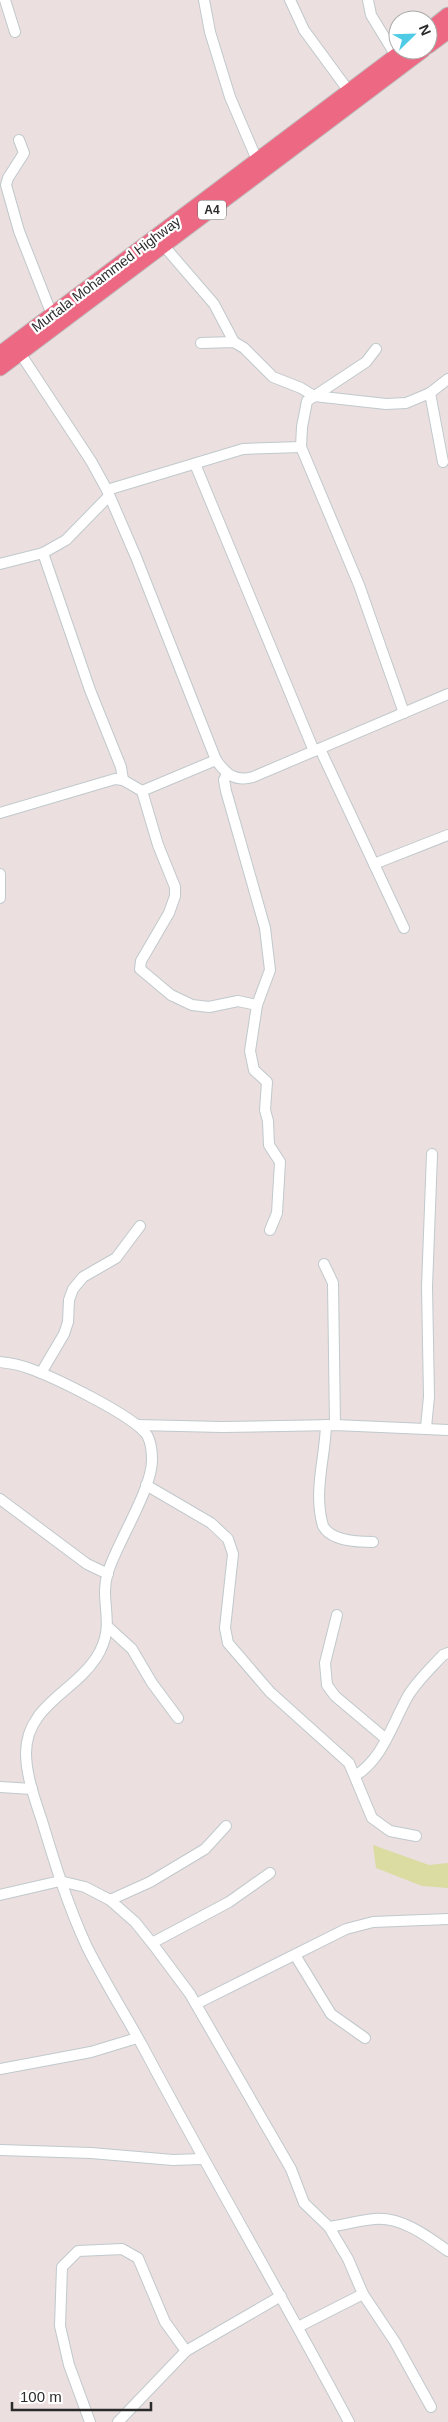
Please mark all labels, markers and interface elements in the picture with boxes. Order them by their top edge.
north arrow [388,10,438,60]
text: N [416,22,434,38]
road number: A4 [198,200,226,220]
street label: Murtala Mohammed Highway [28,213,184,335]
scale bar [12,2380,151,2412]
text: 100 m [20,2388,62,2405]

